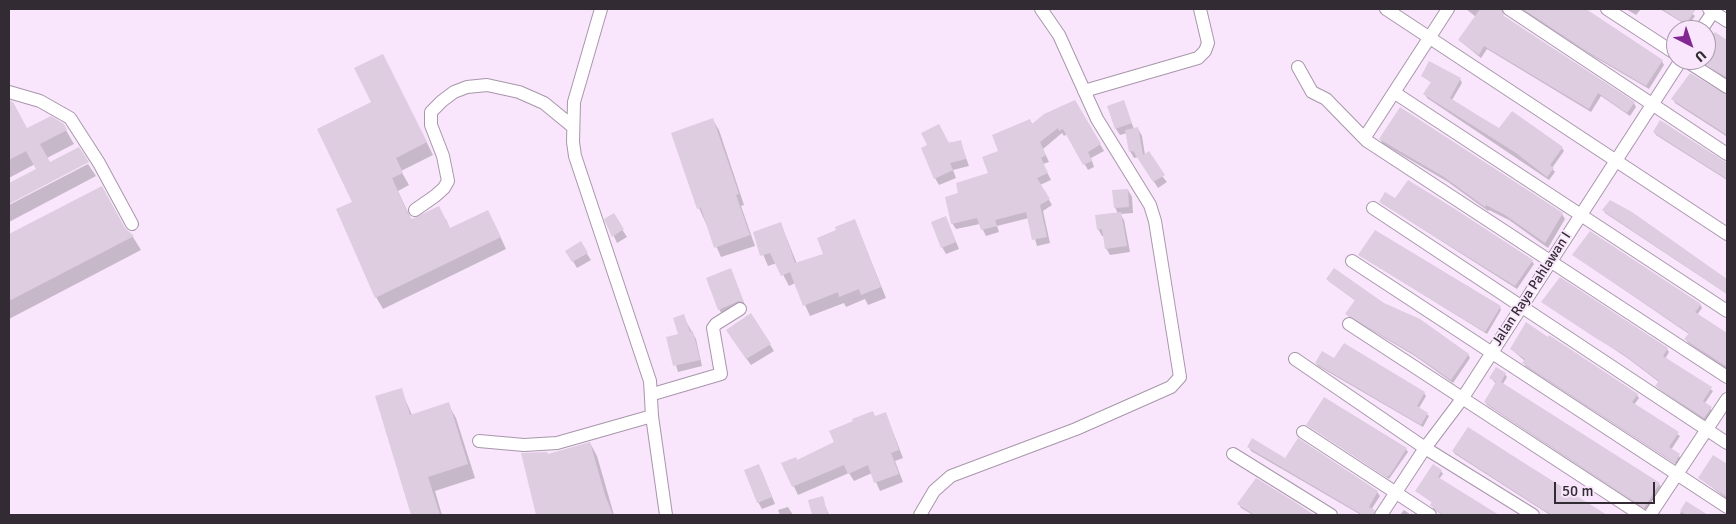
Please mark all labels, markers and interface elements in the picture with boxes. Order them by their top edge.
north arrow [1666,20,1716,70]
text: U [1691,46,1710,65]
street label: Jalan Raya Pahlawan I [1489,229,1575,349]
scale bar [1556,472,1657,504]
text: 50 m [1562,482,1593,500]

